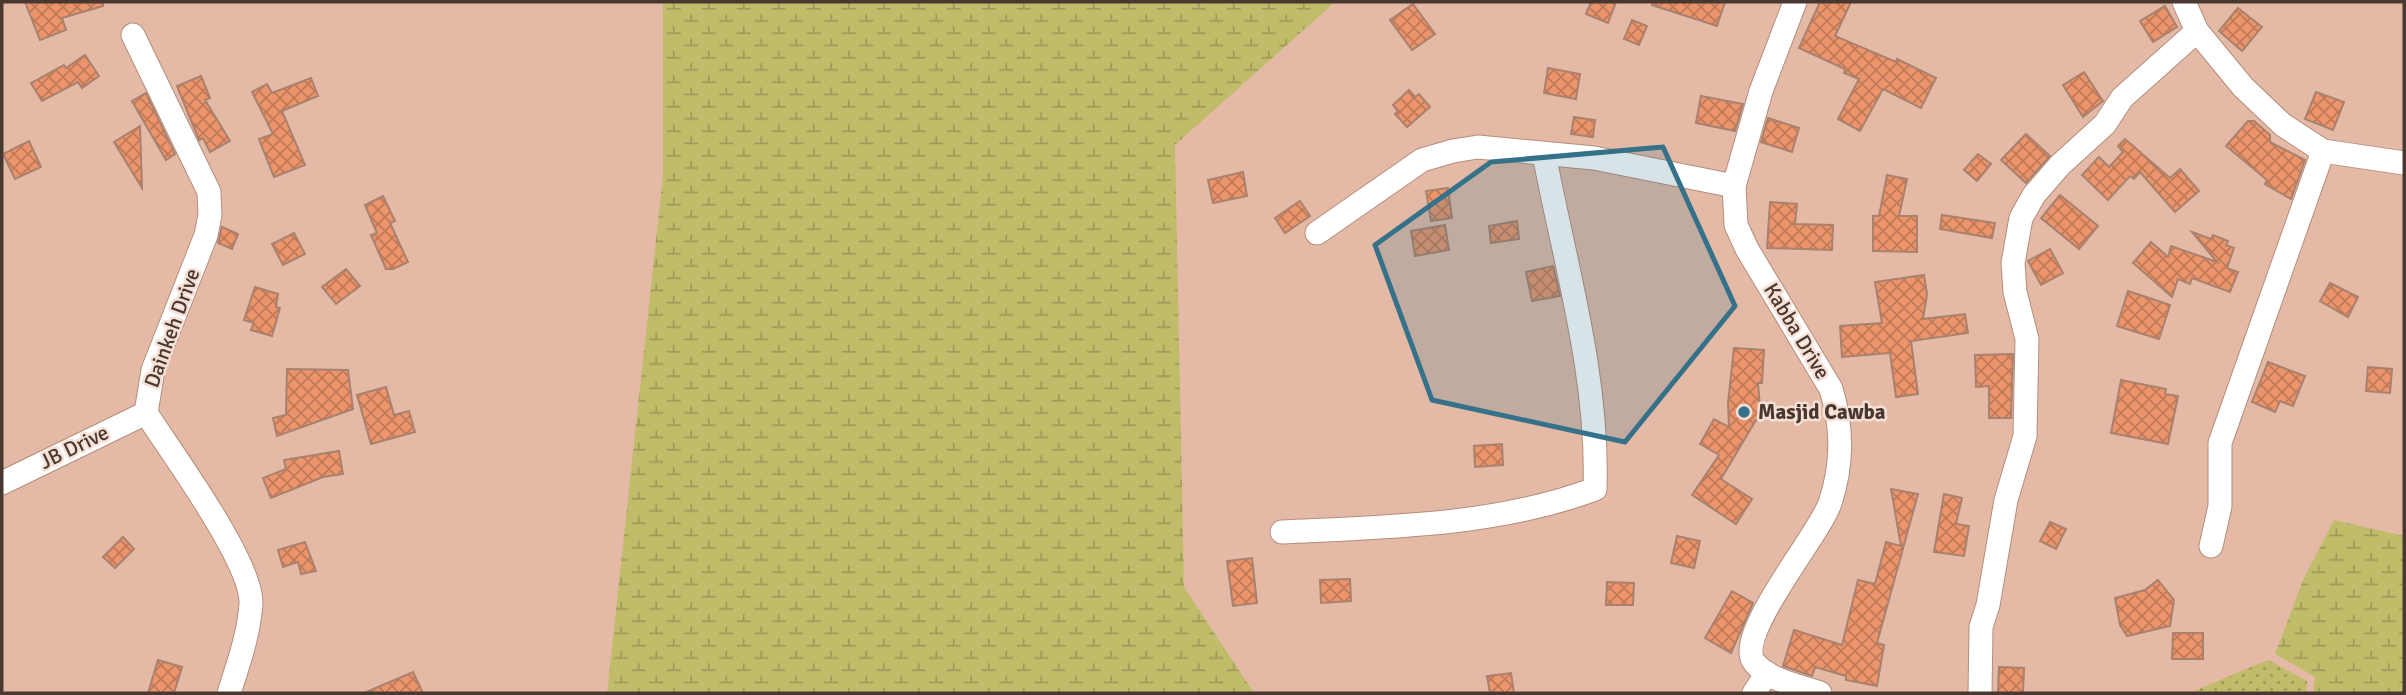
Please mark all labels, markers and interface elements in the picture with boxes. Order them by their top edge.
street label: Dainkeh Drive [138,265,206,391]
street label: Kabba Drive [1758,278,1836,384]
place label: Masjid Cawba [1758,399,1886,425]
marker: Masjid Cawba [1736,404,1752,420]
street label: JB Drive [35,419,113,475]

